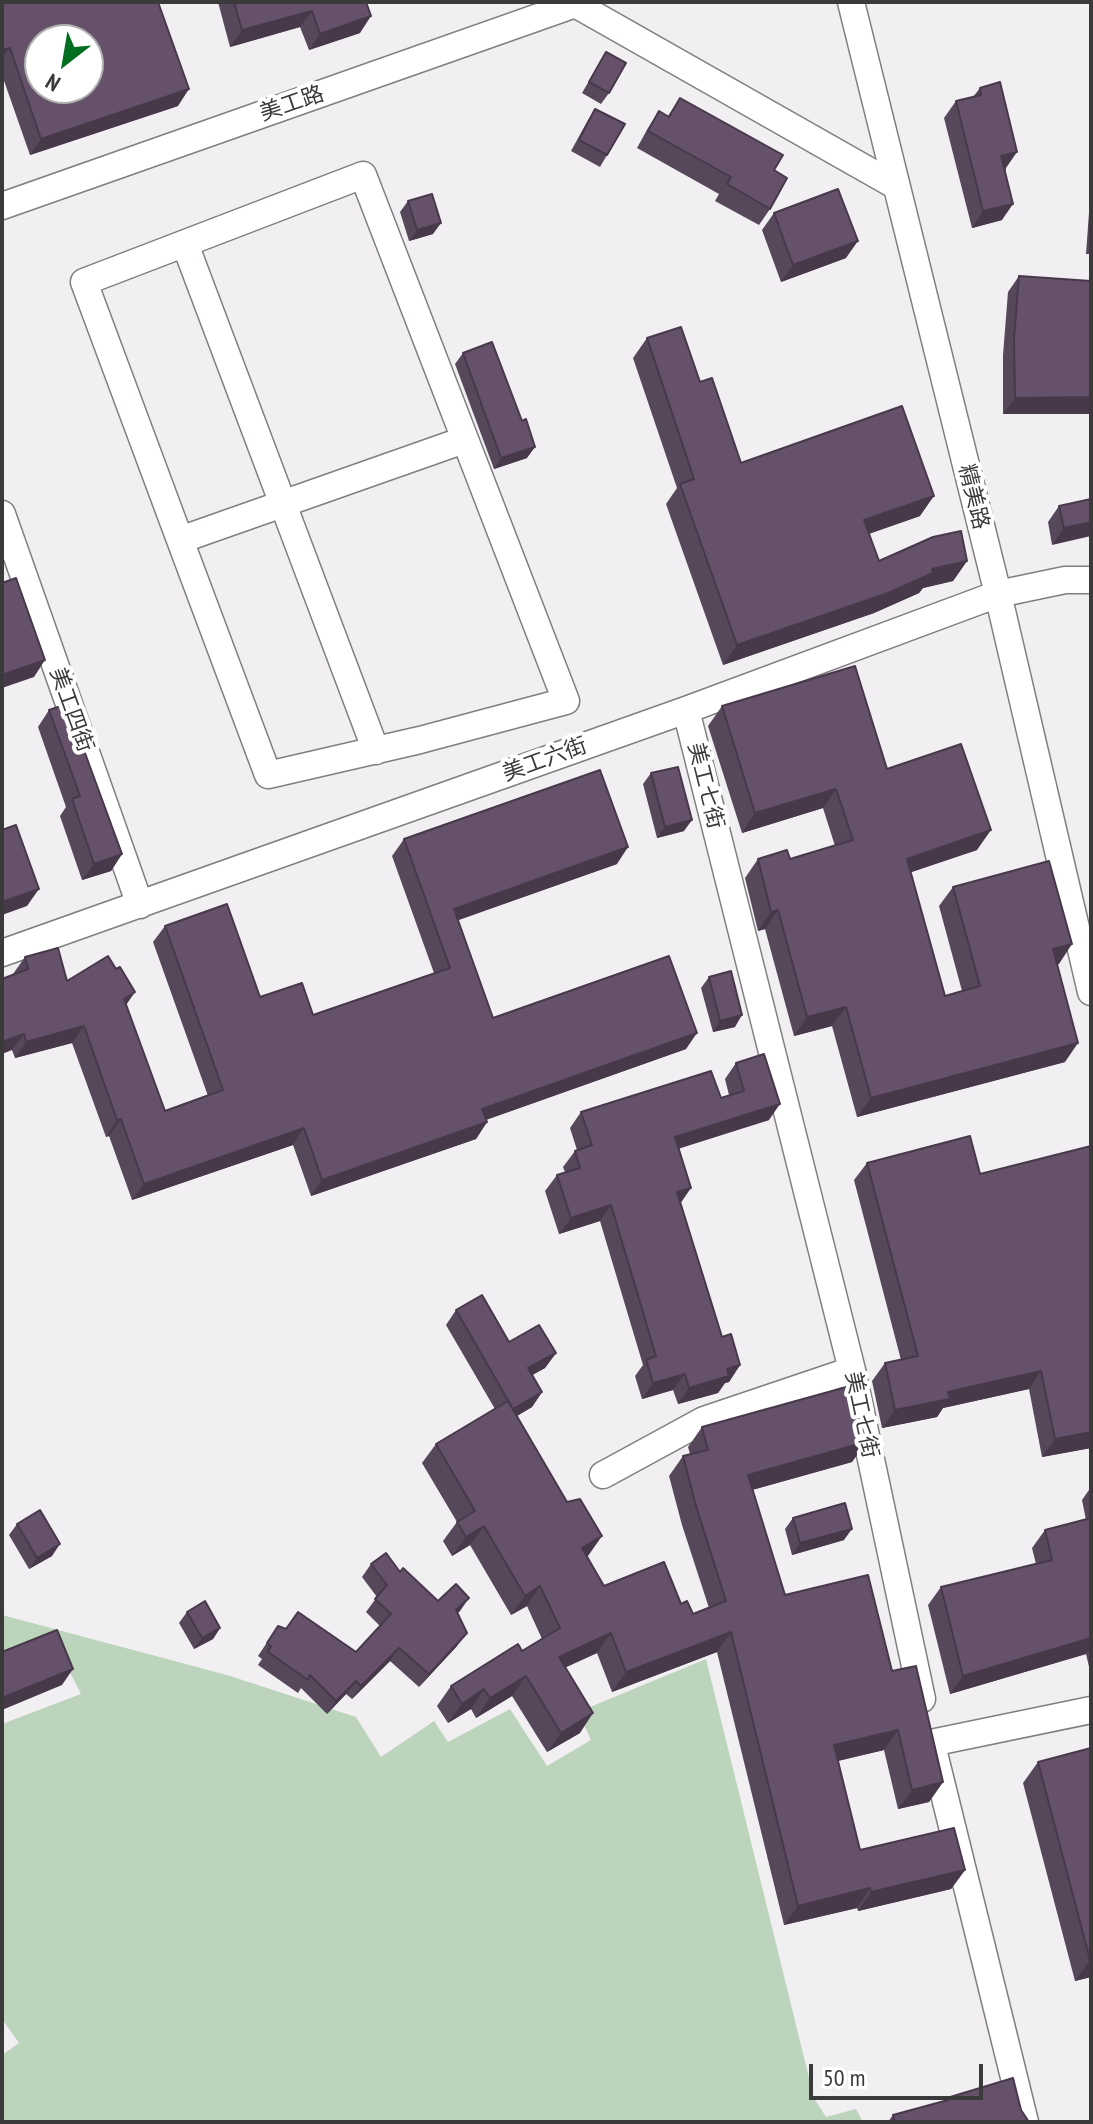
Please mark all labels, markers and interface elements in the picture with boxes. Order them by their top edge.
north arrow [24,24,104,104]
text: N [40,68,65,98]
street label: 美工路 [257,81,327,127]
street label: 精美路 [952,462,994,532]
street label: 美工四街 [44,664,98,756]
street label: 美工六街 [499,733,591,787]
street label: 美工七街 [682,740,728,832]
street label: 美工七街 [839,1369,883,1461]
scale bar [813,2048,987,2098]
text: 50 m [823,2062,865,2093]

